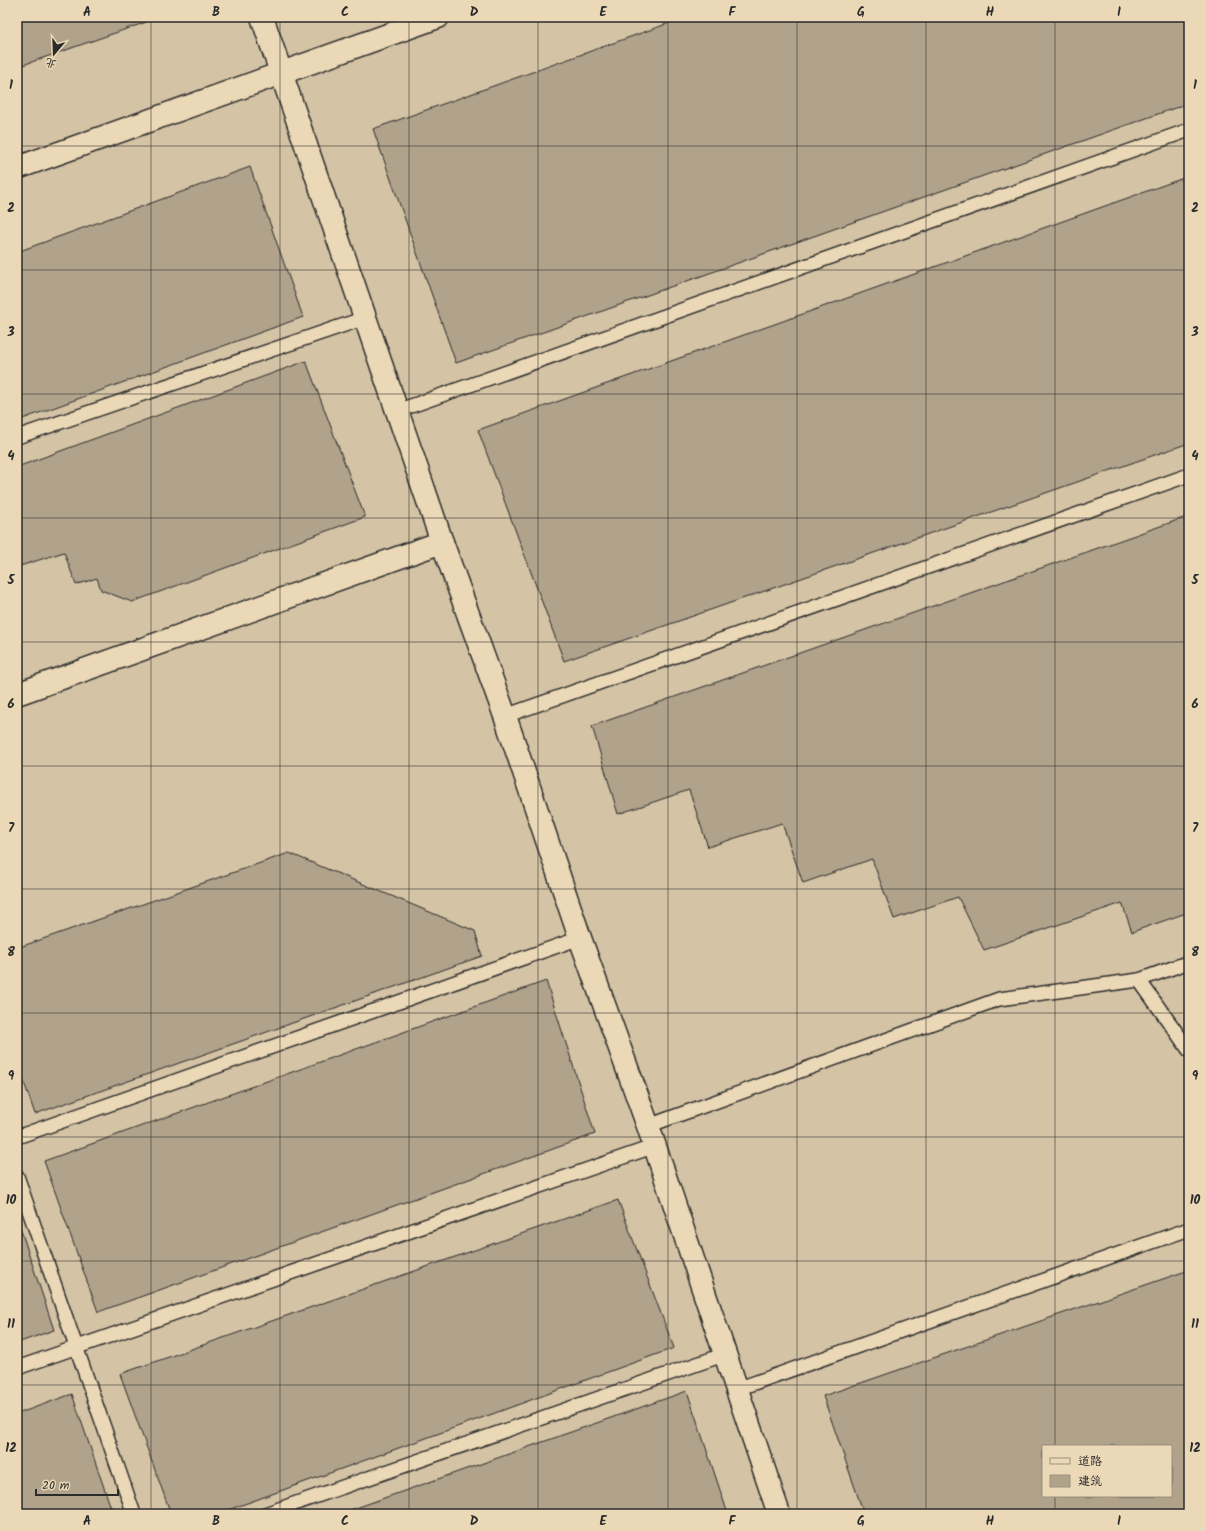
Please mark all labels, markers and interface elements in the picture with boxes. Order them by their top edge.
text: A [83,2,91,23]
text: B [212,2,220,23]
text: C [341,2,349,23]
text: D [470,2,479,23]
text: E [599,2,607,23]
text: F [728,2,736,23]
text: G [857,2,865,23]
text: H [986,2,995,23]
text: I [1117,2,1121,23]
north arrow [34,34,74,74]
text: 北 [43,52,59,73]
text: 1 [9,75,13,96]
text: 1 [1193,75,1197,96]
text: 2 [7,198,15,219]
text: 2 [1191,198,1199,219]
text: 3 [6,322,15,343]
text: 3 [1190,322,1199,343]
text: 4 [7,446,15,467]
text: 4 [1191,446,1199,467]
text: 5 [7,570,16,591]
text: 5 [1191,570,1200,591]
text: 6 [7,694,15,715]
text: 6 [1191,694,1199,715]
text: 7 [8,818,15,839]
text: 7 [1192,818,1199,839]
text: 8 [7,942,15,963]
text: 8 [1191,942,1199,963]
text: 9 [8,1066,15,1087]
text: 9 [1192,1066,1199,1087]
text: 10 [6,1190,17,1211]
text: 10 [1190,1190,1201,1211]
text: 11 [7,1314,15,1335]
text: 11 [1191,1314,1199,1335]
text: 12 [5,1438,17,1459]
text: 12 [1189,1438,1201,1459]
legend [1042,1445,1172,1497]
text: 道路 [1078,1452,1102,1471]
scale bar [36,1471,118,1497]
text: 建筑 [1078,1472,1102,1491]
text: 20 m [42,1476,70,1495]
text: A [83,1511,91,1531]
text: B [212,1511,220,1531]
text: C [341,1511,349,1531]
text: D [470,1511,479,1531]
text: E [599,1511,607,1531]
text: F [728,1511,736,1531]
text: G [857,1511,865,1531]
text: H [986,1511,995,1531]
text: I [1117,1511,1121,1531]

